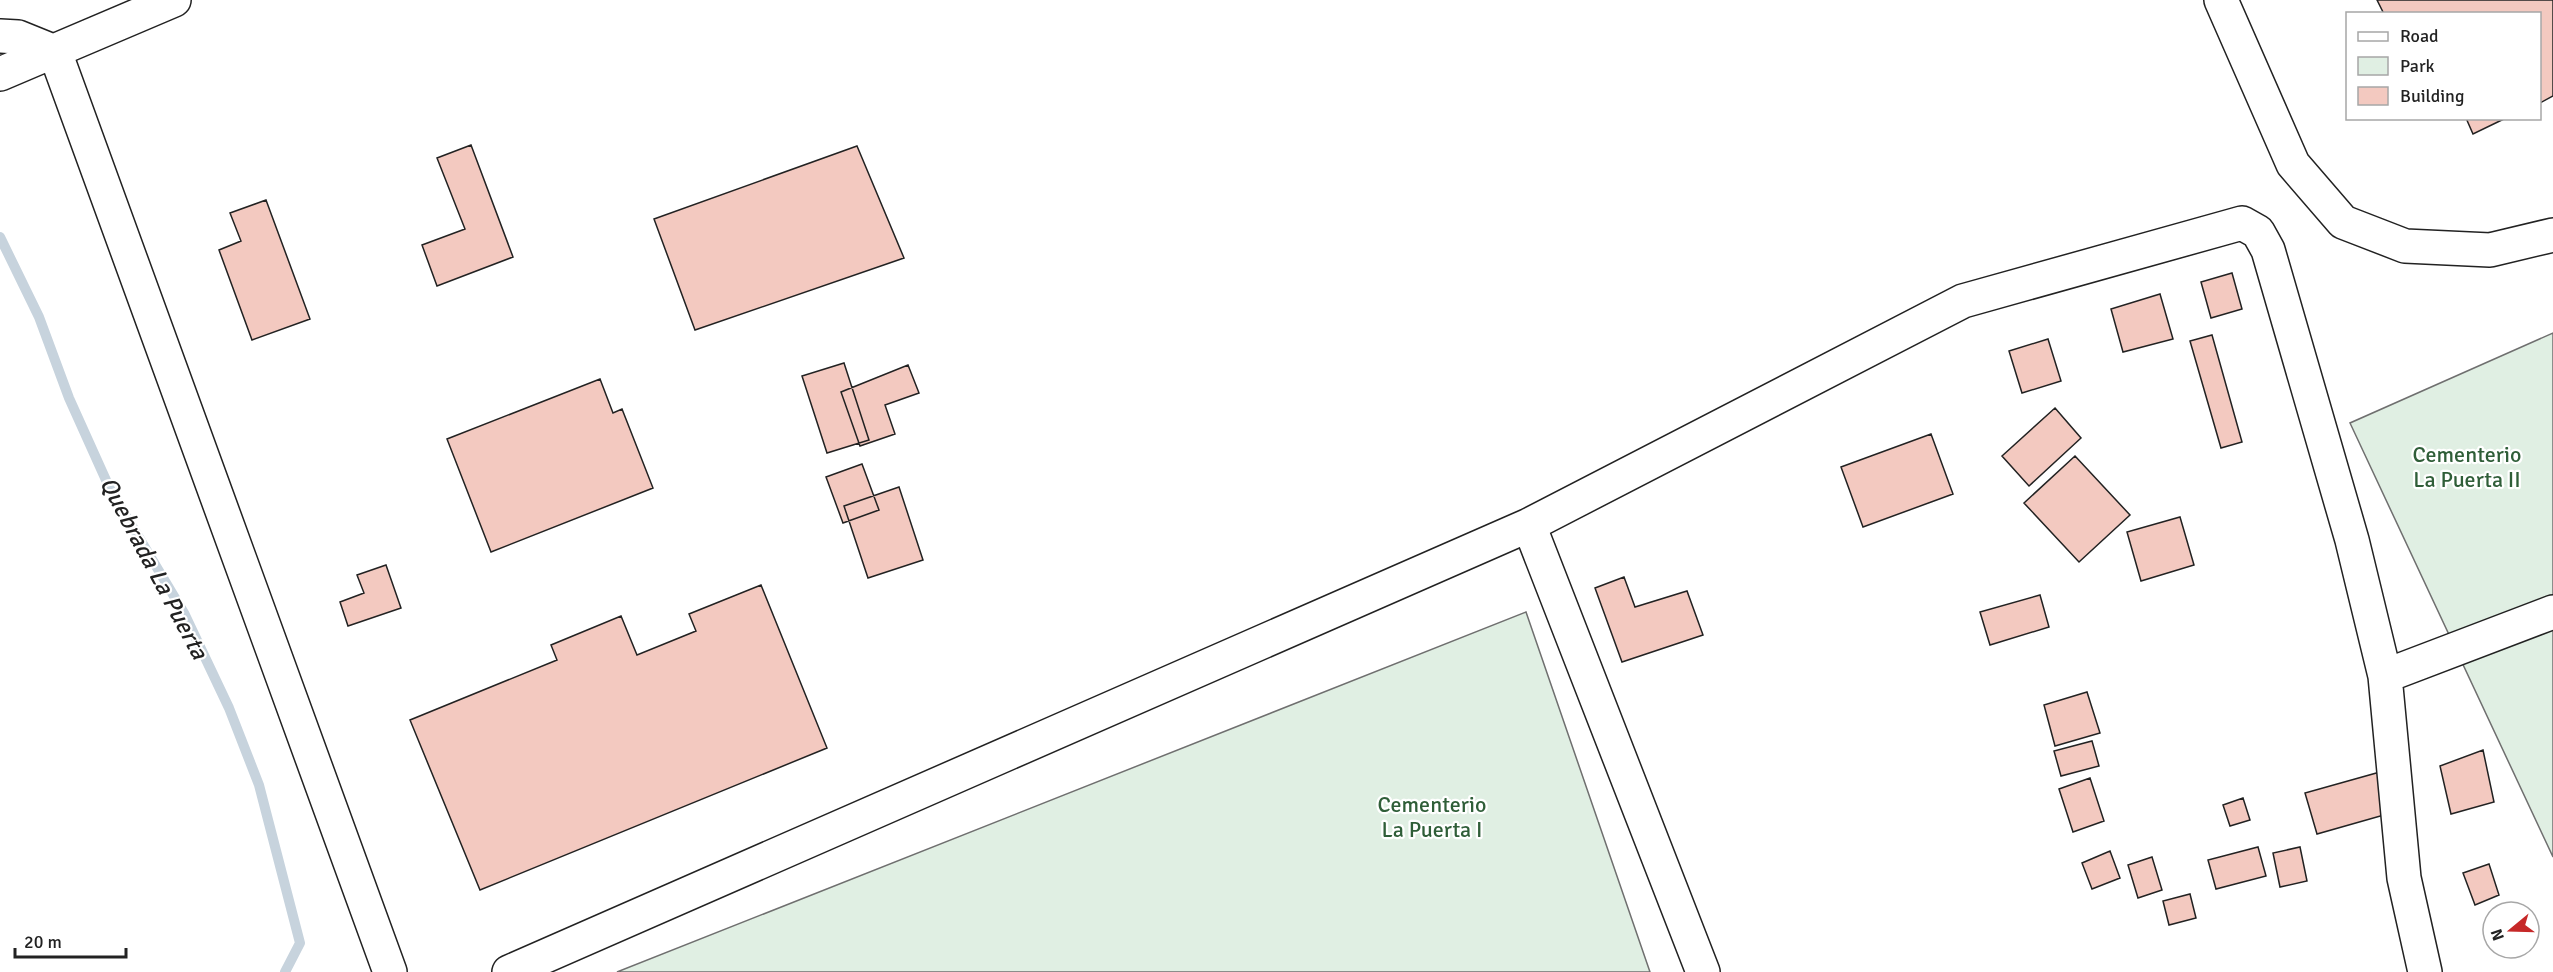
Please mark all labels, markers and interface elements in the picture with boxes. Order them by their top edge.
legend [2346,12,2541,120]
text: Road [2400,25,2439,47]
text: Park [2400,55,2435,77]
text: Building [2400,85,2464,107]
park label: Cementerio La Puerta II [2412,441,2522,493]
water label: Quebrada La Puerta [93,472,215,665]
park label: Cementerio La Puerta I [1377,791,1487,843]
north arrow [2481,900,2541,960]
scale bar [15,921,126,959]
text: N [2486,926,2509,943]
text: 20 m [24,931,62,953]

